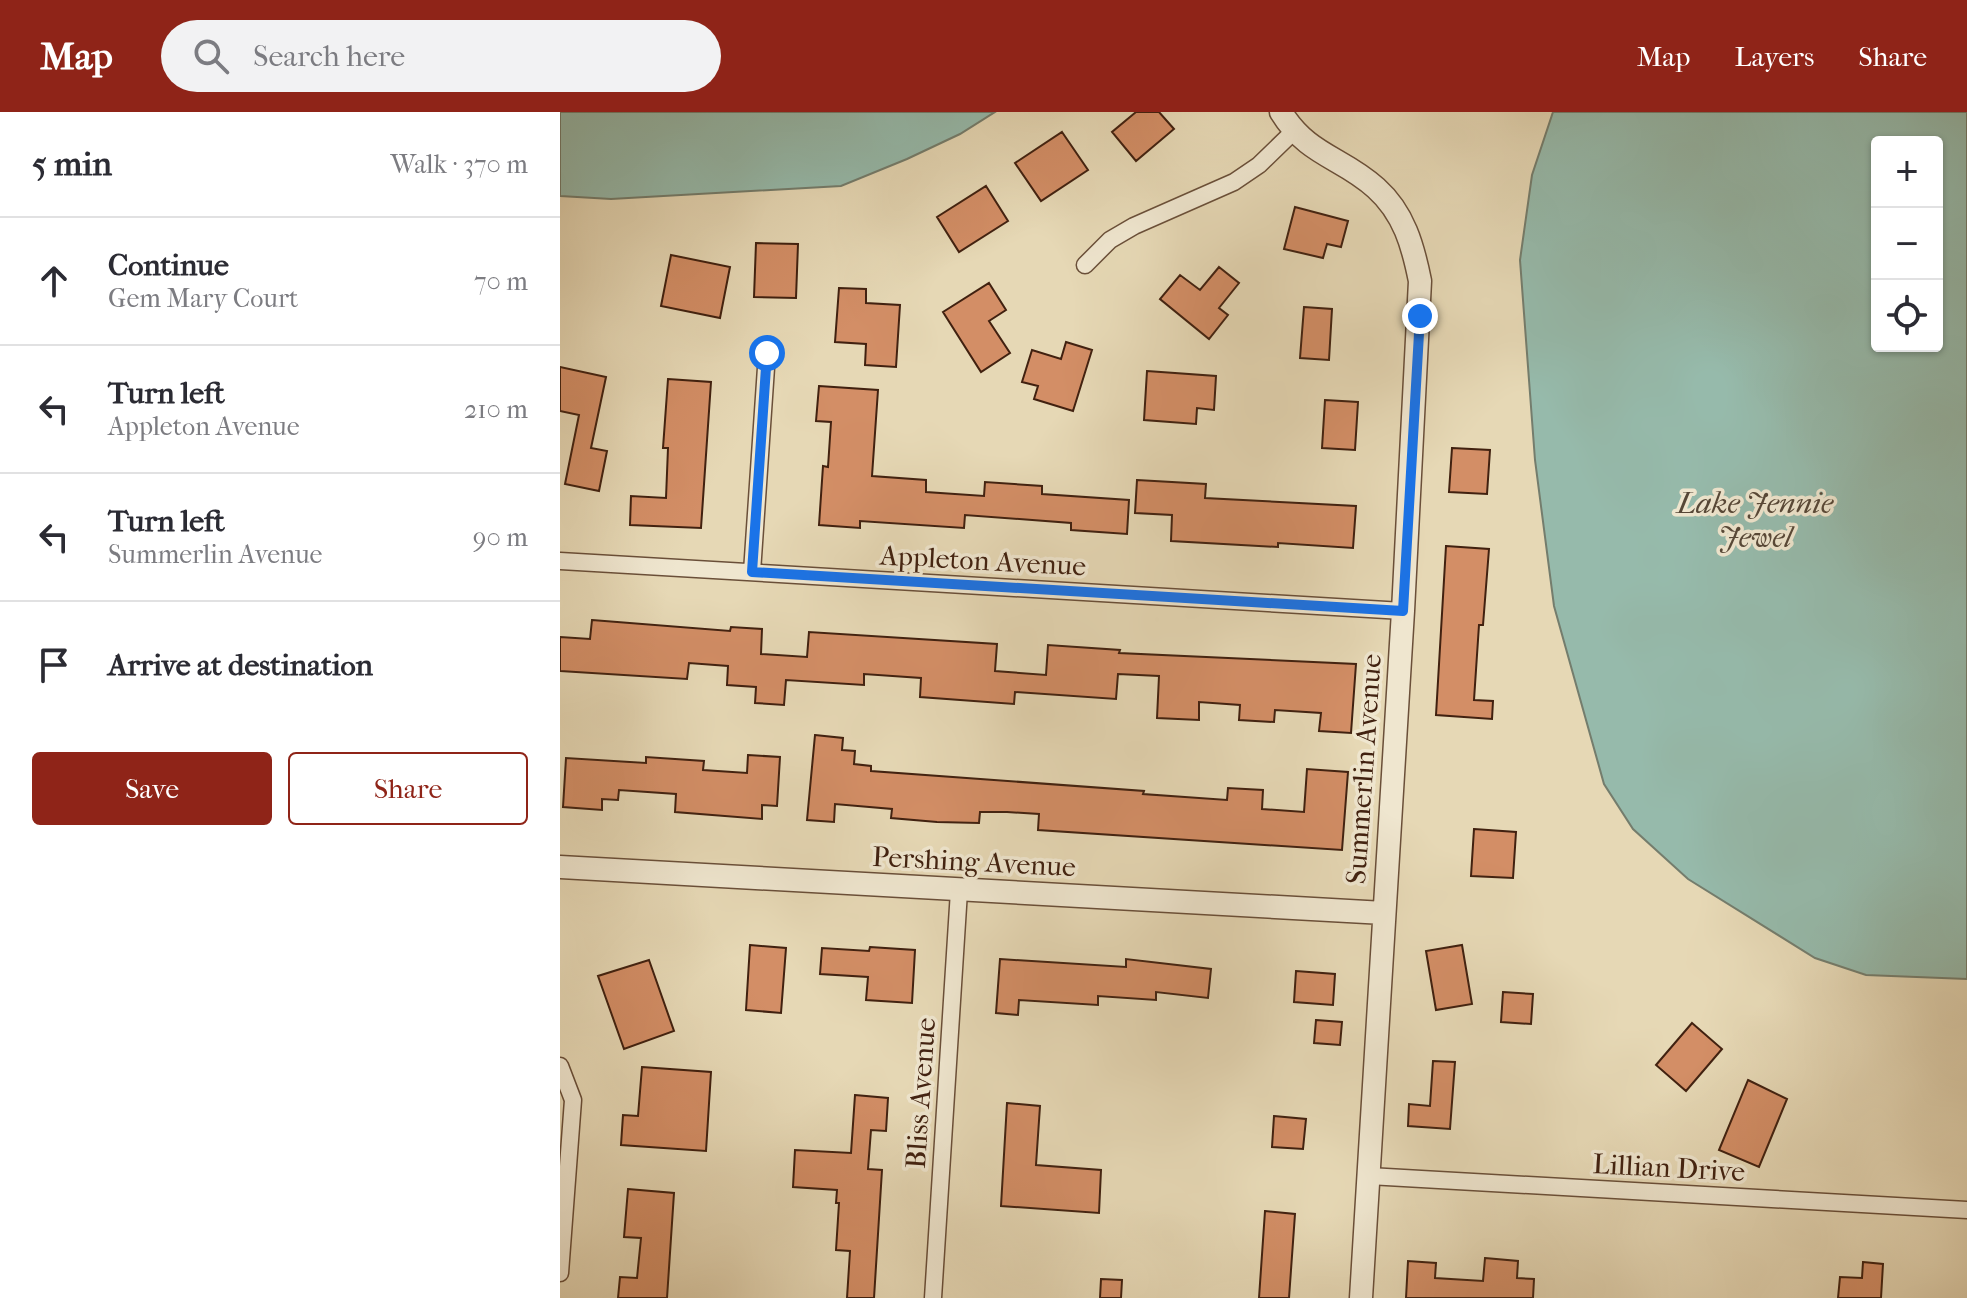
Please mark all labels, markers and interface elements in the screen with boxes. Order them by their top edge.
search box [161,20,721,92]
text: Map [40,34,113,79]
icon: search [189,34,233,78]
text: Search here [253,39,405,74]
text: Map [1637,40,1690,73]
text: Layers [1734,40,1814,73]
text: Share [1858,40,1927,73]
map controls [1871,136,1943,352]
button: + [1871,136,1943,208]
text: 5 min [32,144,112,184]
text: Walk · 370 m [391,149,528,180]
button: − [1871,208,1943,280]
text: Continue [108,248,229,283]
icon: ahead [32,259,76,303]
text: 70 m [474,266,528,297]
button: locate [1871,280,1943,352]
text: Gem Mary Court [108,283,298,314]
route end [1402,298,1438,334]
route start [749,335,785,371]
text: Turn left [108,376,225,411]
icon: left [32,387,76,431]
text: 210 m [464,394,528,425]
text: Appleton Avenue [108,411,300,442]
water label: Lake Jennie Jewel [1675,486,1834,555]
text: Turn left [108,504,225,539]
icon: left [32,515,76,559]
text: 90 m [473,522,528,553]
text: Summerlin Avenue [108,539,322,570]
street label: Appleton Avenue [878,539,1087,582]
icon: arrive [32,643,76,687]
text: Arrive at destination [108,648,373,683]
street label: Summerlin Avenue [1339,653,1388,885]
button: Save [32,752,272,825]
button: Share [288,752,528,825]
street label: Pershing Avenue [871,840,1077,883]
street label: Bliss Avenue [899,1016,942,1170]
street label: Lillian Drive [1592,1147,1746,1188]

